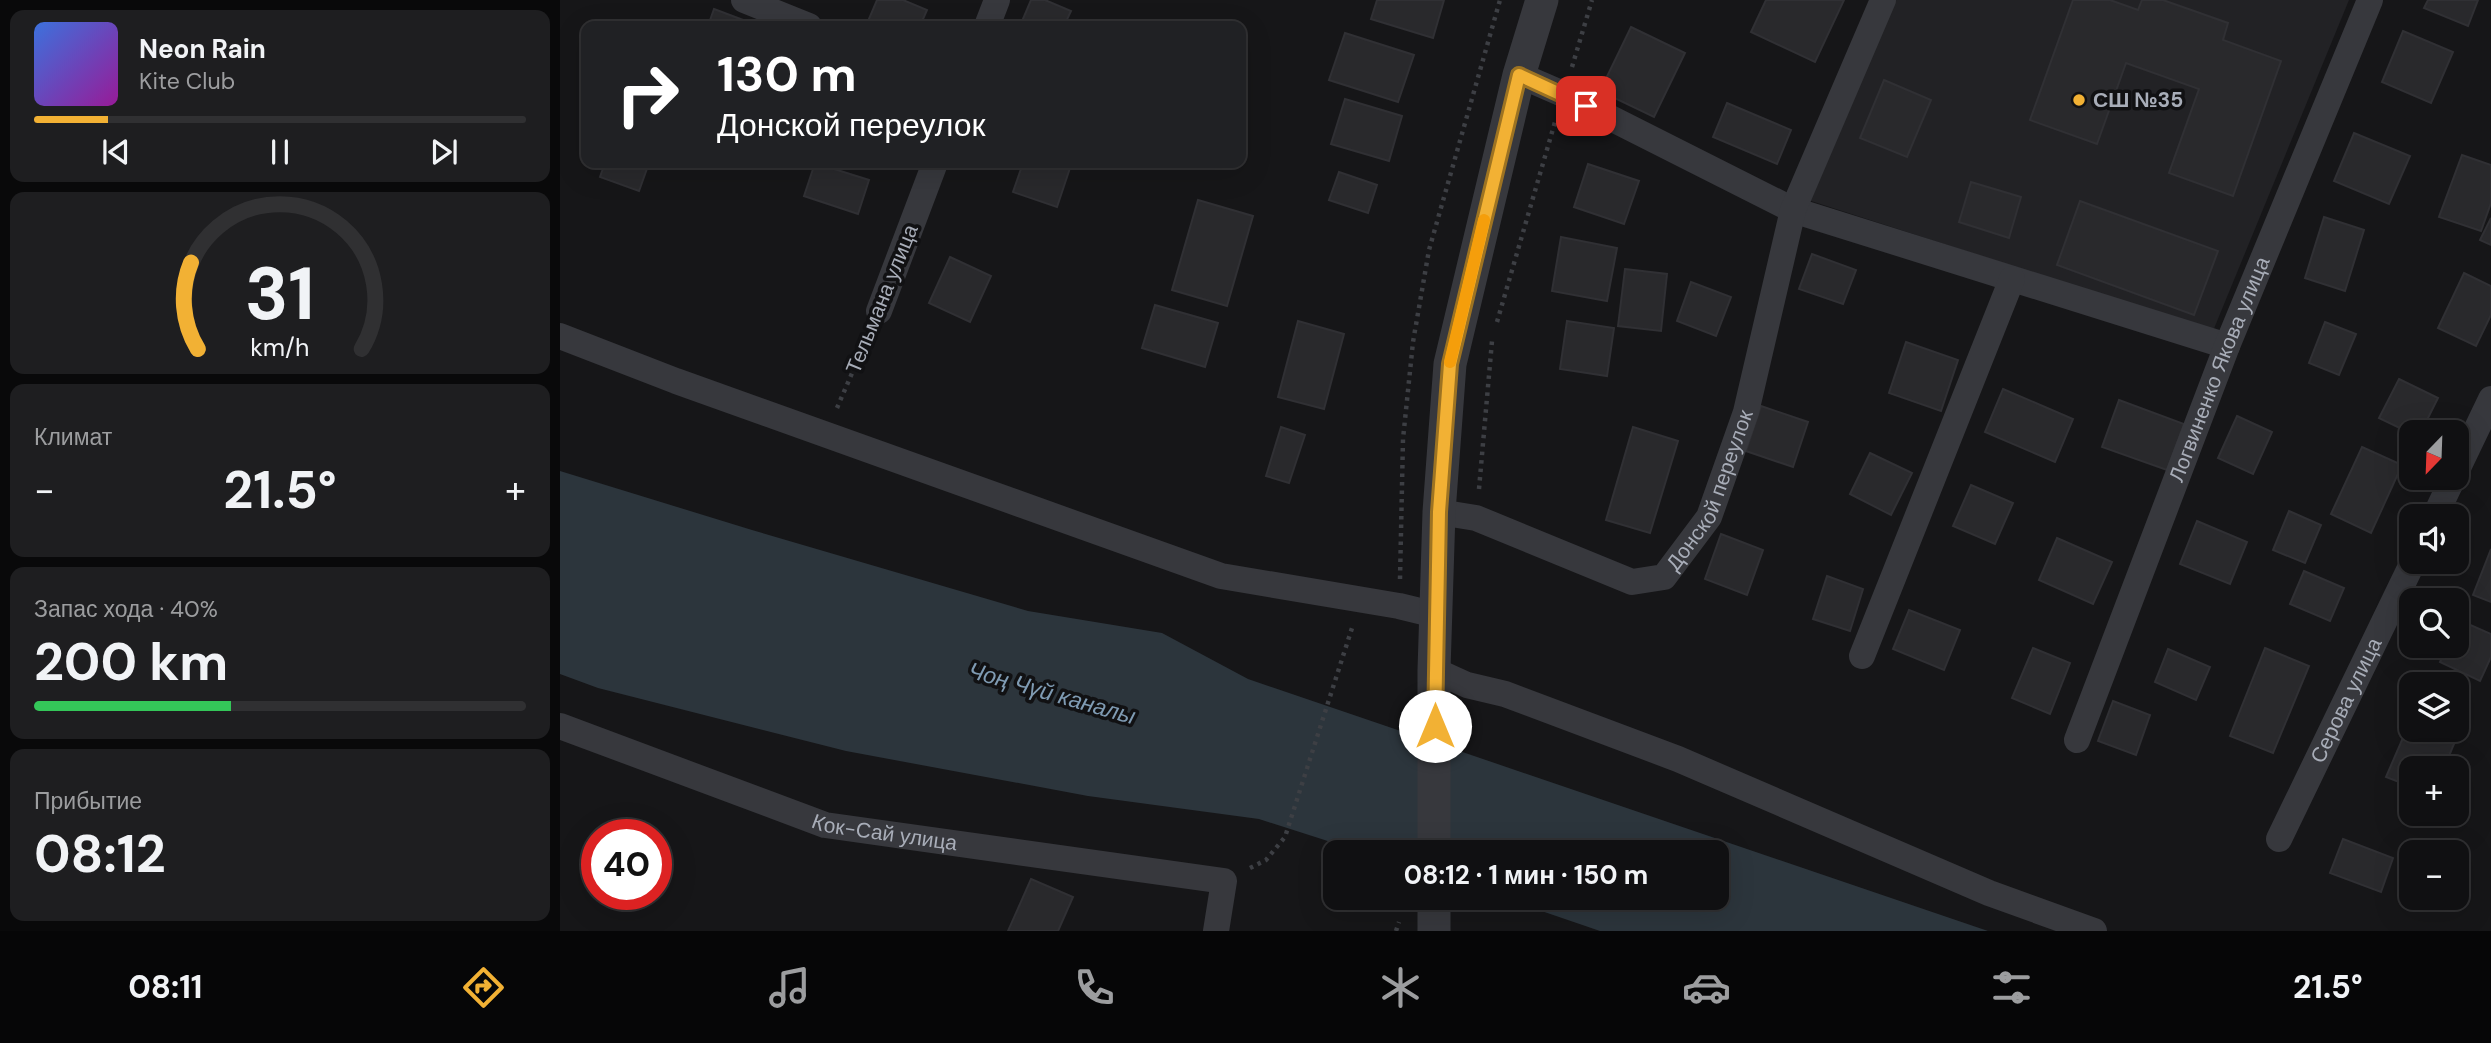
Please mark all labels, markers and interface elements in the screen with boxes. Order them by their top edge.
text: Neon Rain [139,32,266,66]
text: 130 m [717,42,857,106]
icon: right [602,49,693,140]
text: Kite Club [139,66,235,96]
pin [1556,76,1616,136]
place label: СШ №35 [2093,86,2183,114]
icon: arrive [1567,87,1605,125]
marker: СШ №35 [2071,92,2087,108]
text: Донской переулок [717,104,986,146]
icon: previous [97,133,135,171]
icon: pause [261,133,299,171]
icon: next [425,133,463,171]
street label: Тельмана улица [839,220,925,378]
text: 31 [245,248,315,343]
street label: Логвиненко Якова улица [2162,252,2276,486]
text: km/h [250,331,310,364]
street label: Донской переулок [1660,405,1760,576]
north arrow [2399,420,2469,490]
map controls [2399,420,2469,910]
text: Климат [34,422,112,452]
text: 21.5° [223,456,337,524]
text: − [34,465,55,515]
text: + [505,465,526,515]
button: sound [2399,504,2469,574]
button: search [2399,588,2469,658]
text: Запас хода · 40% [34,594,218,624]
text: 200 km [34,628,228,696]
street label: Серова улица [2304,633,2388,768]
water label: Чоң Чүй каналы [965,655,1139,731]
button: layers [2399,672,2469,742]
position arrow [1398,689,1472,763]
button: + [2399,756,2469,826]
text: Прибытие [34,786,142,816]
street label: Кок-Сай улица [808,807,959,857]
speed limit sign: 40 [581,819,672,910]
text: 08:12 [34,820,166,888]
button: − [2399,840,2469,910]
text: 08:12 · 1 мин · 150 m [1404,858,1648,892]
icon: directions [459,963,508,1012]
icon: music [765,963,814,1012]
icon: phone [1070,963,1119,1012]
icon: climate [1376,963,1425,1012]
icon: car [1682,963,1731,1012]
icon: filters [1987,963,2036,1012]
text: 08:11 [128,966,203,1008]
text: 21.5° [2293,966,2363,1008]

